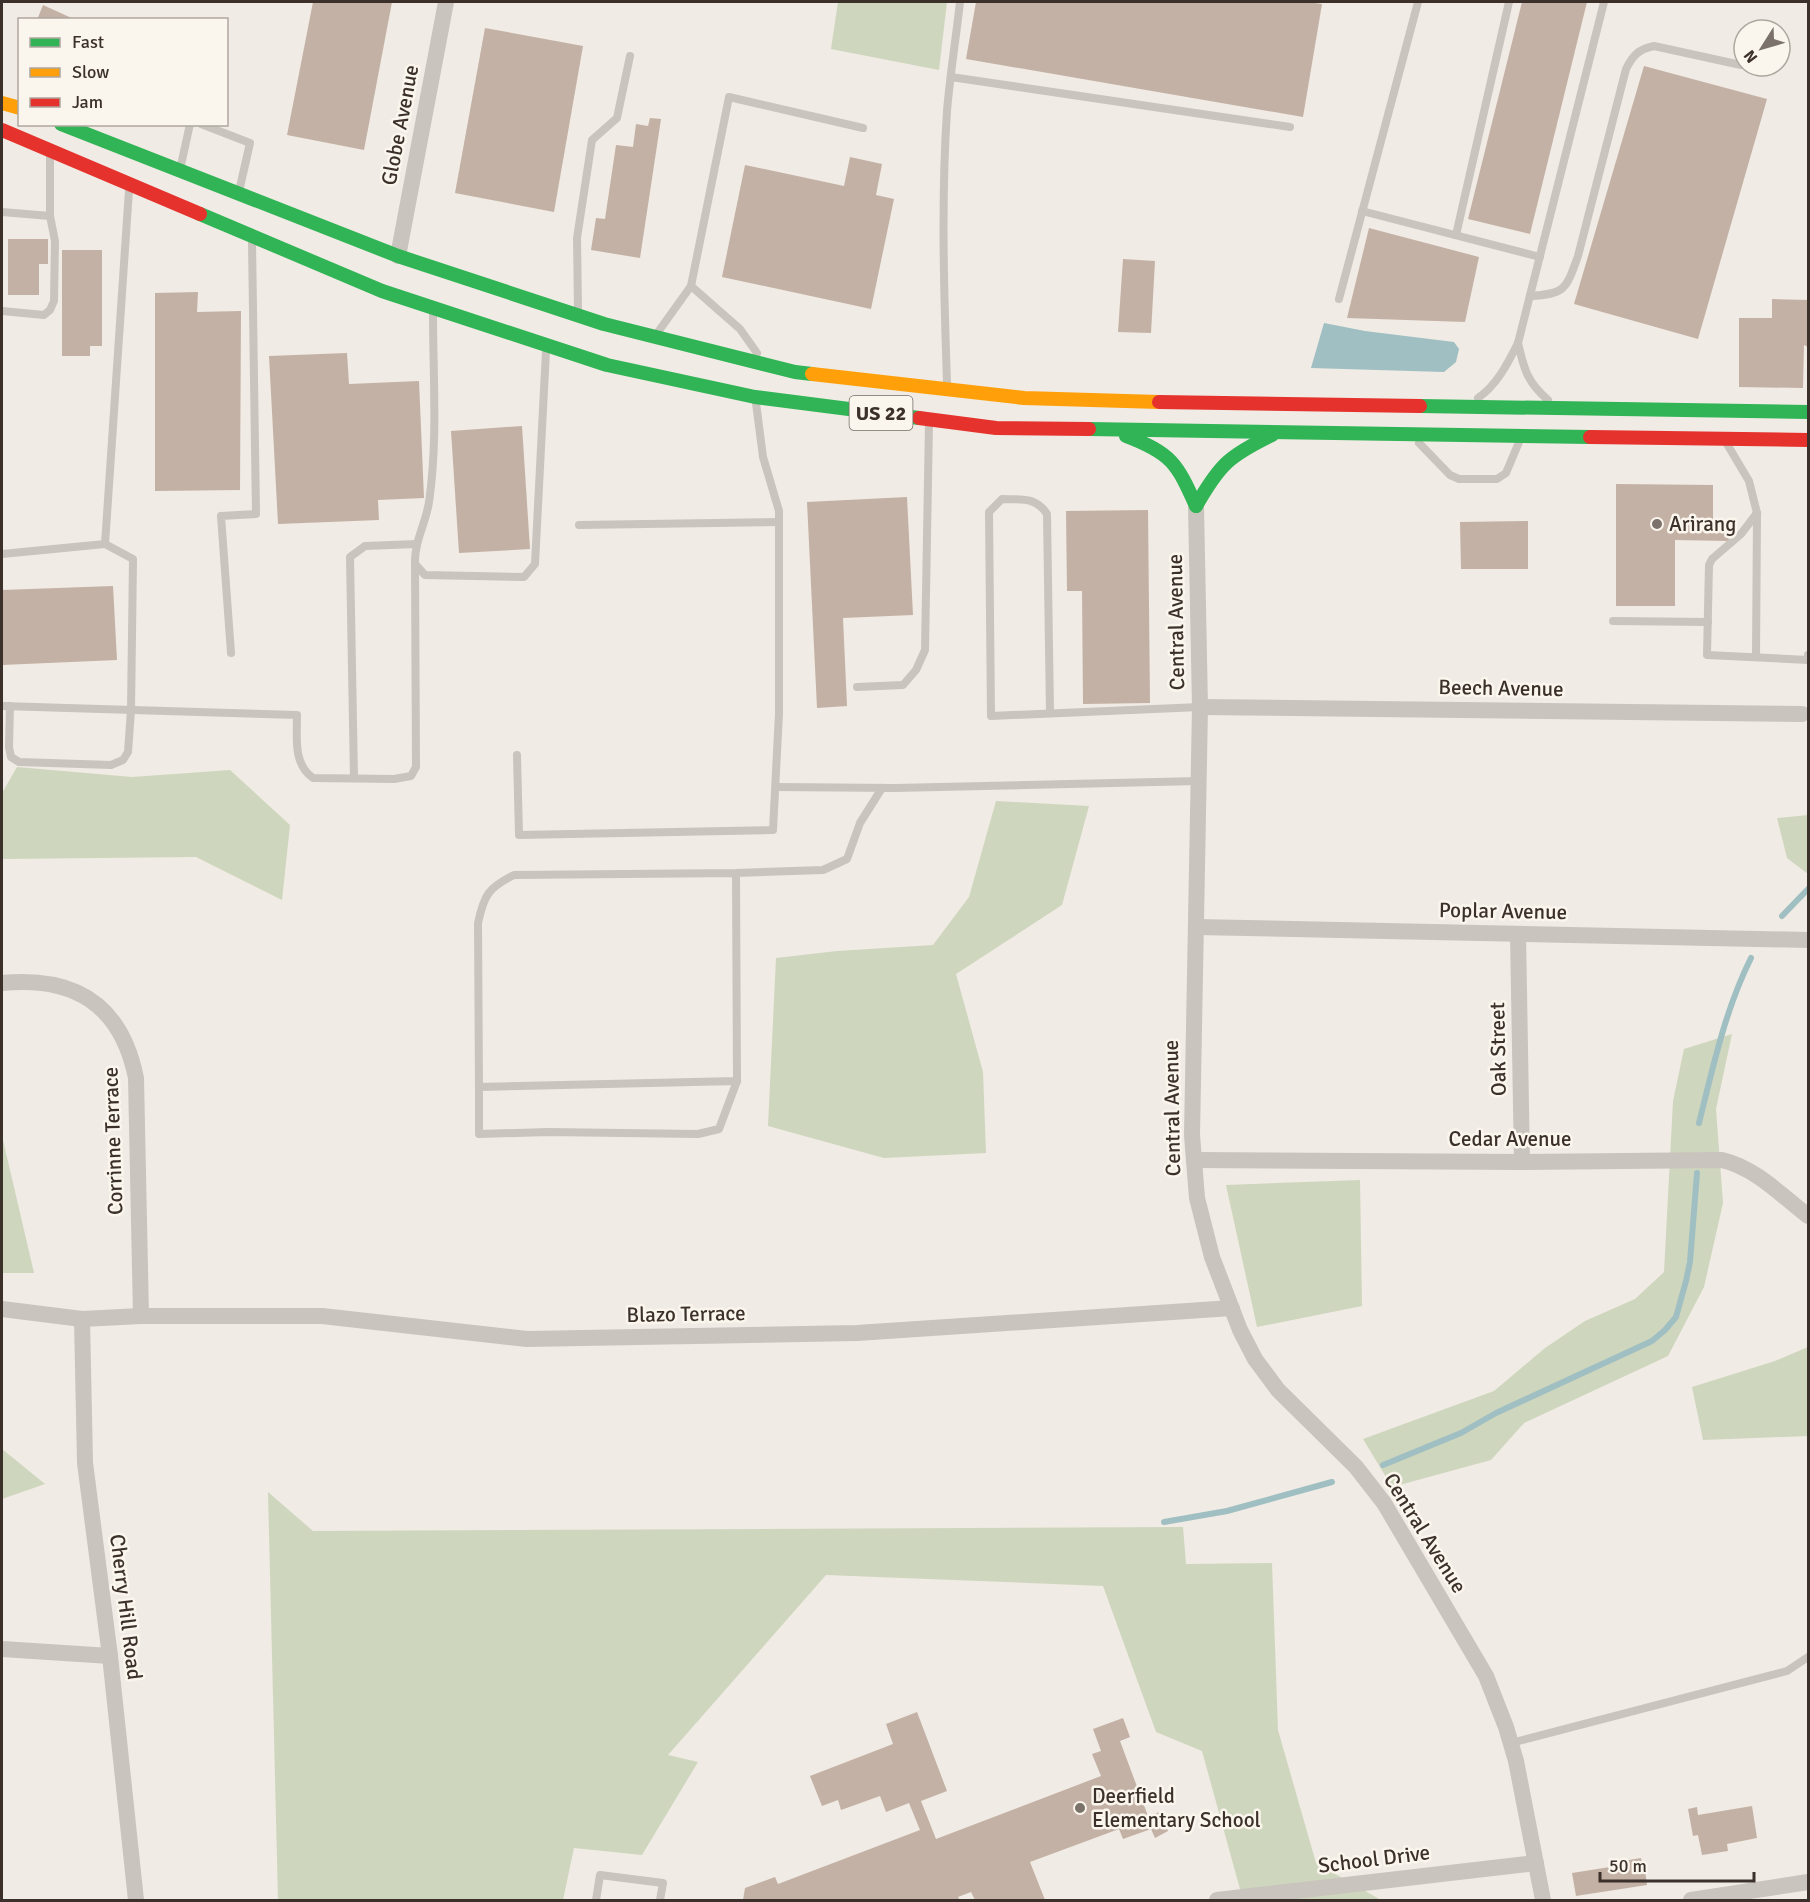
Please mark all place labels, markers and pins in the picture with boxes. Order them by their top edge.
place label: Arirang [1669,511,1736,537]
marker: Arirang [1650,517,1664,531]
place label: Deerfield Elementary School [1092,1783,1261,1833]
marker: Deerfield Elementary School [1073,1801,1087,1815]

